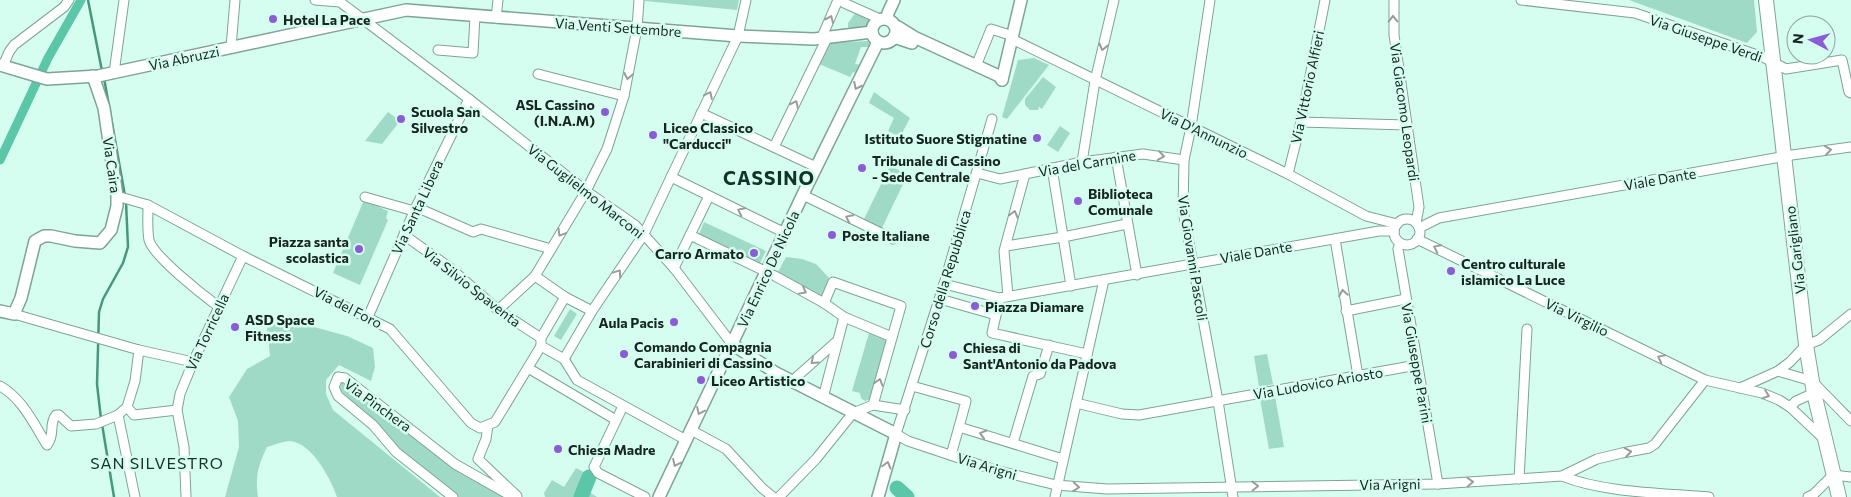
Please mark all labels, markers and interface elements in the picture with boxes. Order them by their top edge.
place label: Hotel La Pace [283,11,370,28]
street label: Via Giuseppe Verdi [1647,11,1765,65]
marker: Hotel La Pace [267,13,279,25]
street label: Via Venti Settembre [554,14,682,40]
one-way arrow [1388,14,1398,22]
one-way arrow [823,15,834,24]
north arrow [1786,15,1836,65]
street label: Via Vittorio Alfieri [1287,29,1327,145]
text: N [1789,32,1807,45]
street label: Via Abruzzi [147,42,221,74]
street label: Via Giacomo Leopardi [1387,42,1423,182]
one-way arrow [1098,43,1109,52]
one-way arrow [623,71,633,80]
one-way arrow [853,80,863,89]
one-way arrow [703,91,714,100]
place label: ASL Cassino (I.N.A.M) [515,96,595,129]
one-way arrow [789,100,799,109]
place label: Scuola San Silvestro [411,103,480,136]
street label: Via D'Annunzio [1157,104,1251,162]
marker: ASL Cassino (I.N.A.M) [599,106,611,118]
marker: Scuola San Silvestro [395,113,407,125]
place label: Liceo Classico "Carducci" [663,119,753,152]
marker: Liceo Classico "Carducci" [647,129,659,141]
place label: Istituto Suore Stigmatine [865,130,1027,147]
marker: Istituto Suore Stigmatine [1031,132,1043,144]
street label: Via Caira [100,136,124,194]
street label: Via Guglielmo Marconi [524,140,648,242]
one-way arrow [1824,145,1832,156]
street label: Via del Carmine [1037,146,1137,180]
one-way arrow [1157,151,1166,161]
place label: Tribunale di Cassino - Sede Centrale [872,152,1001,185]
street label: Via Santa Libera [388,157,446,257]
marker: Tribunale di Cassino - Sede Centrale [856,162,868,174]
street label: Viale Dante [1623,164,1697,194]
district label: CASSINO [723,166,815,189]
place label: Biblioteca Comunale [1088,185,1153,218]
street label: Via Giovanni Pascoli [1175,194,1211,322]
marker: Biblioteca Comunale [1072,195,1084,207]
street label: Via Garigliano [1781,205,1809,295]
one-way arrow [737,207,746,217]
street label: Via Enrico De Nicola [733,208,803,330]
street label: Corso della Repubblica [916,208,974,350]
one-way arrow [1008,210,1019,219]
one-way arrow [846,214,855,224]
place label: Poste Italiane [842,227,930,244]
one-way arrow [557,228,567,237]
marker: Poste Italiane [826,229,838,241]
place label: Piazza santa scolastica [269,233,349,266]
street label: Viale Dante [1219,237,1293,267]
marker: Piazza santa scolastica [353,243,365,255]
street label: Via Silvio Spaventa [420,244,524,330]
one-way arrow [1433,244,1442,254]
place label: Carro Armato [655,245,744,262]
marker: Carro Armato [748,247,760,259]
place label: Centro culturale islamico La Luce [1461,255,1565,288]
marker: Centro culturale islamico La Luce [1445,265,1457,277]
one-way arrow [612,269,621,278]
street label: Via del Foro [311,282,385,332]
one-way arrow [797,285,806,295]
one-way arrow [1339,289,1349,298]
street label: Via Torricella [182,291,232,373]
street label: Via Virgilio [1542,294,1612,340]
place label: Piazza Diamare [985,298,1084,315]
marker: Piazza Diamare [969,300,981,312]
street label: Via Giuseppe Parini [1398,301,1436,425]
place label: ASD Space Fitness [245,311,315,344]
place label: Aula Pacis [599,314,664,331]
marker: Aula Pacis [668,316,680,328]
marker: ASD Space Fitness [229,321,241,333]
place label: Comando Compagnia Carabinieri di Cassino [634,338,773,371]
place label: Chiesa di Sant'Antonio da Padova [963,339,1116,372]
marker: Comando Compagnia Carabinieri di Cassino [618,348,630,360]
marker: Chiesa di Sant'Antonio da Padova [947,349,959,361]
one-way arrow [1657,354,1666,364]
one-way arrow [811,355,820,364]
street label: Via Ludovico Ariosto [1252,363,1384,403]
place label: Liceo Artistico [711,372,805,389]
marker: Liceo Artistico [695,374,707,386]
street label: Via Pinchera [341,375,415,435]
one-way arrow [874,378,884,386]
one-way arrow [1761,389,1770,399]
one-way arrow [697,405,707,414]
one-way arrow [978,429,987,440]
place label: Chiesa Madre [568,441,655,458]
marker: Chiesa Madre [552,443,564,455]
one-way arrow [1624,447,1632,457]
street label: Via Arigni [955,449,1019,483]
district label: SAN SILVESTRO [90,453,224,472]
one-way arrow [671,458,682,467]
one-way arrow [881,462,891,470]
street label: Via Arigni [1359,475,1421,493]
one-way arrow [1467,476,1475,487]
one-way arrow [1072,481,1080,492]
one-way arrow [1252,481,1260,491]

